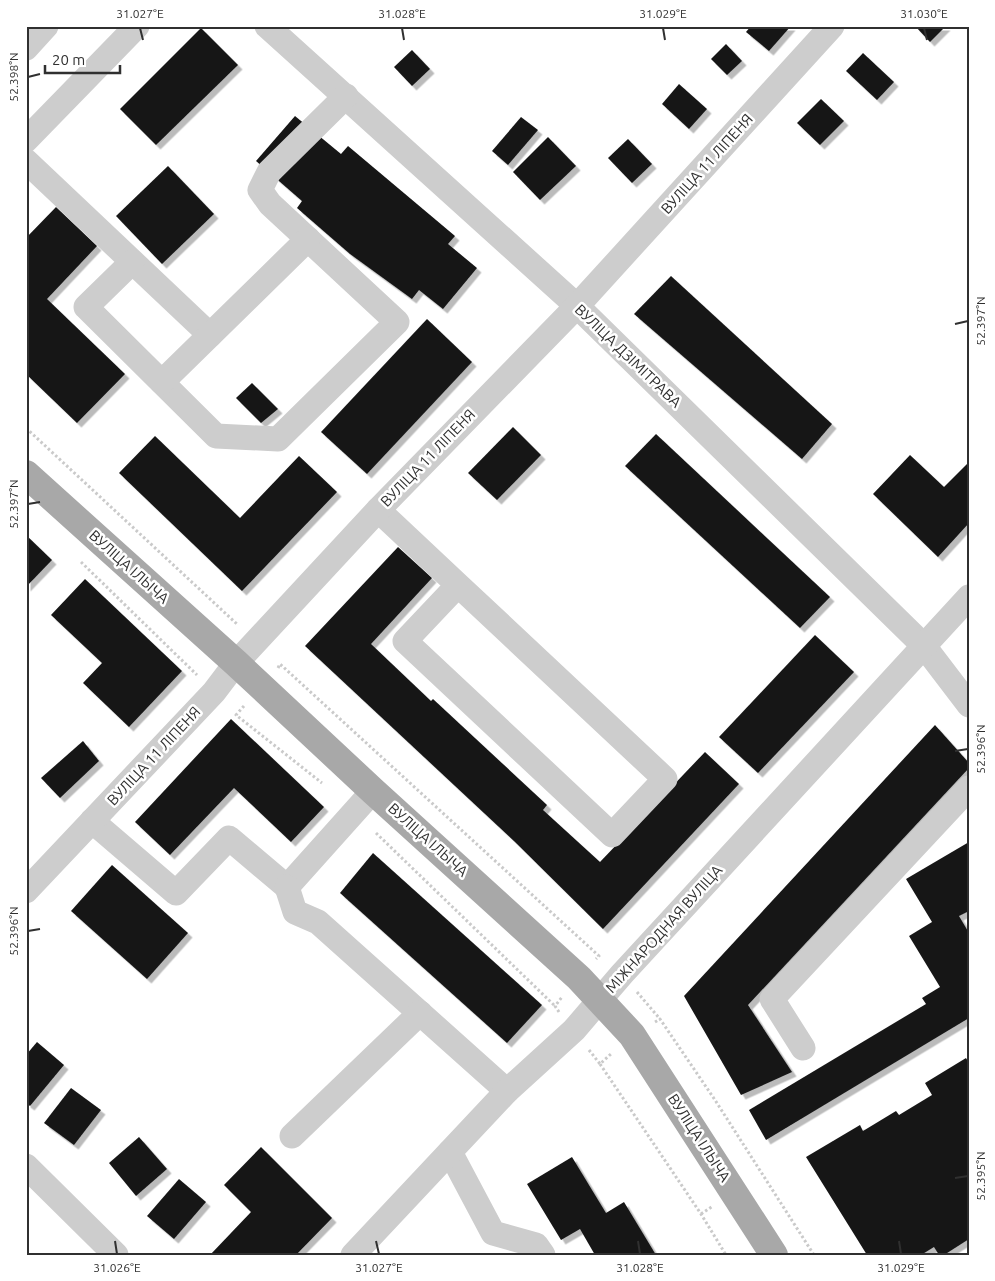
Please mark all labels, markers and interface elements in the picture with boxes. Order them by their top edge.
text: 31.027°E [116,7,164,20]
text: 31.028°E [378,7,426,20]
text: 31.029°E [639,7,687,20]
text: 31.030°E [900,7,948,20]
scale bar [45,42,120,74]
text: 20 m [52,51,85,68]
text: 52.398°N [7,52,20,102]
street label: ВУЛІЦА 11 ЛІПЕНЯ [657,110,756,217]
text: 52.397°N [974,296,987,346]
street label: ВУЛІЦА ДЗІМІТРАВА [572,301,685,411]
street label: ВУЛІЦА 11 ЛІПЕНЯ [377,406,478,510]
text: 52.397°N [7,479,20,529]
street label: ВУЛІЦА ІЛЬІЧА [86,526,173,607]
street label: ВУЛІЦА 11 ЛІПЕНЯ [104,703,204,808]
text: 52.396°N [974,724,987,774]
street label: ВУЛІЦА ІЛЬІЧА [385,799,472,880]
street label: МІЖНАРОДНАЯ ВУЛІЦА [602,861,726,996]
text: 52.396°N [7,906,20,956]
street label: ВУЛІЦА ІЛЬІЧА [665,1091,734,1185]
text: 52.395°N [974,1151,987,1201]
text: 31.026°E [93,1261,141,1274]
text: 31.027°E [355,1261,403,1274]
text: 31.028°E [616,1261,664,1274]
text: 31.029°E [877,1261,925,1274]

